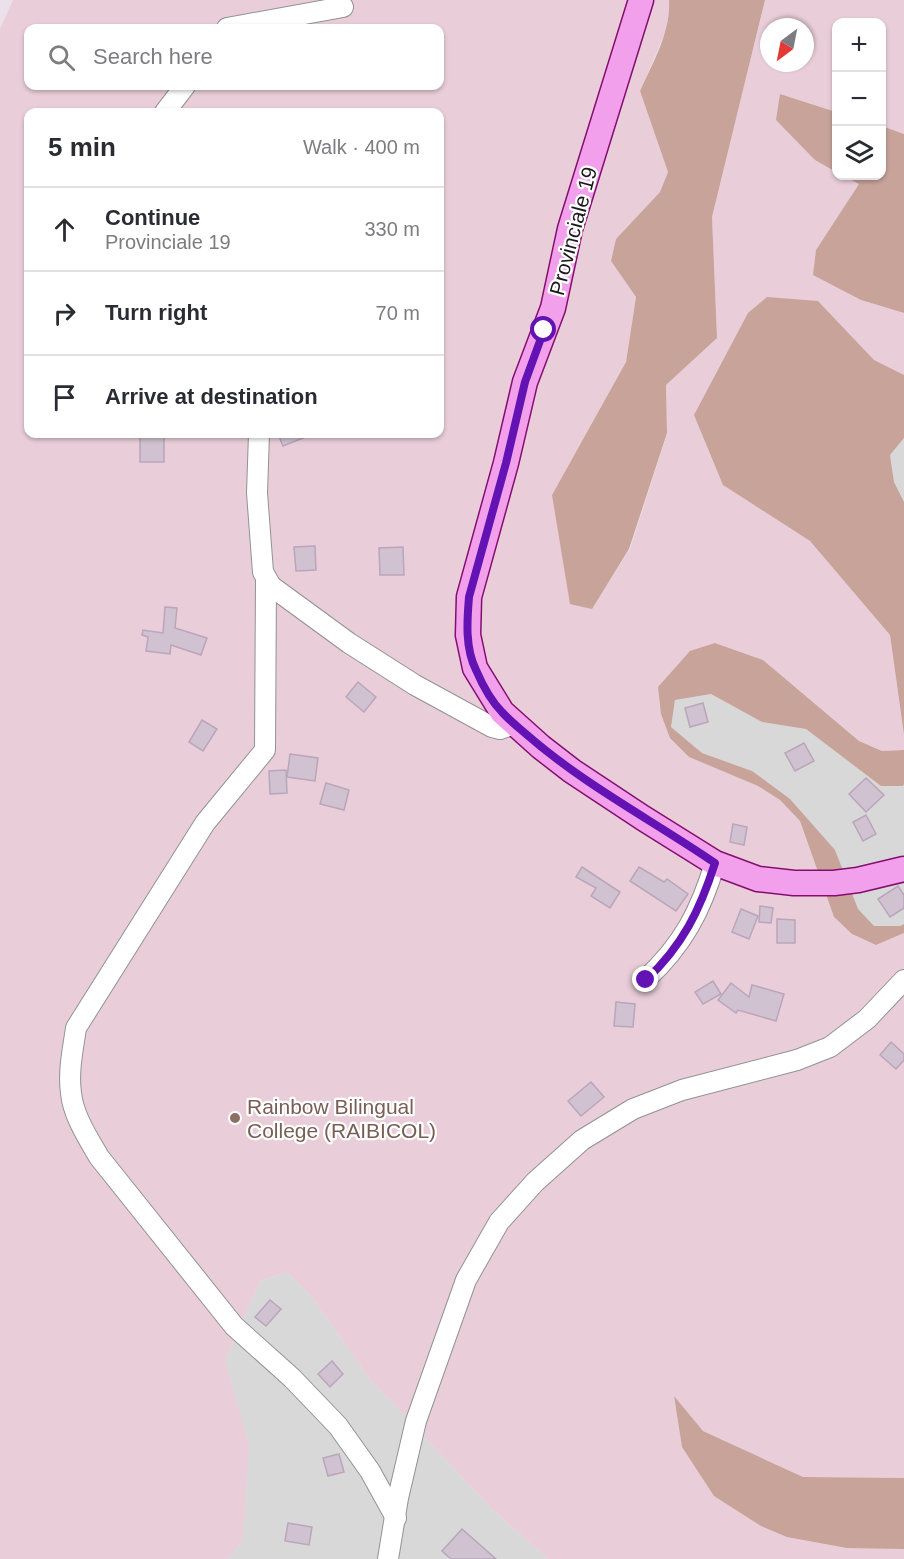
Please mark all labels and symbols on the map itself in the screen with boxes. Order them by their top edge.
north arrow [760,18,814,72]
street label: Provinciale 19 [545,164,601,298]
route start [530,316,556,342]
route end [632,966,658,992]
place label: Rainbow Bilingual College (RAIBICOL) [247,1095,436,1142]
marker: Rainbow Bilingual College (RAIBICOL) [228,1111,242,1125]

